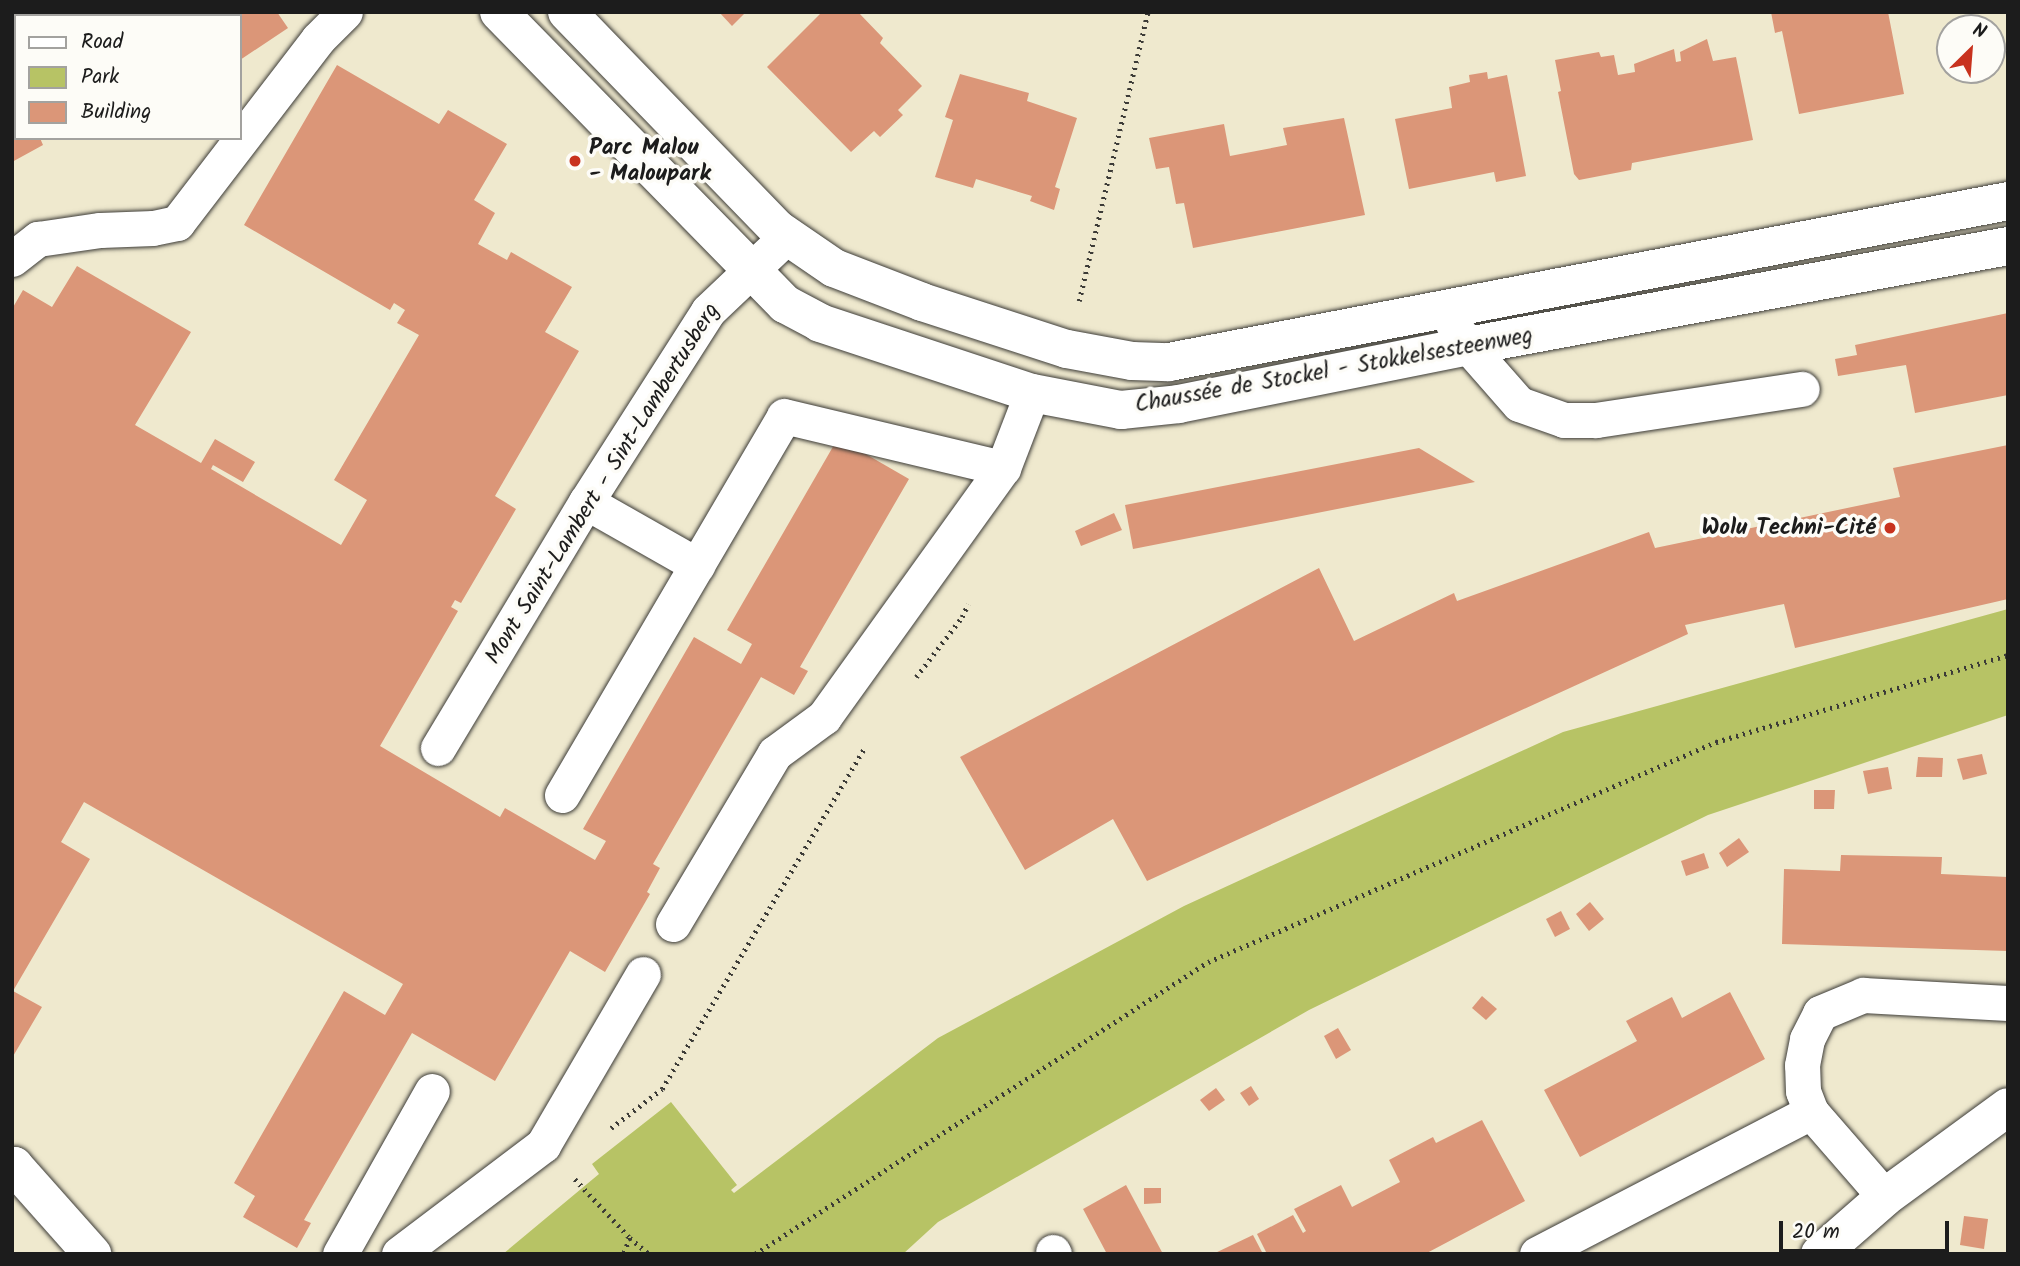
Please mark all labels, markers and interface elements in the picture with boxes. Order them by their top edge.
legend [14,14,242,140]
north arrow [1936,14,2006,84]
text: N [1967,16,1991,48]
text: Road [81,26,123,59]
text: Park [81,61,119,94]
text: Building [81,96,151,129]
place label: Parc Malou - Maloupark [589,134,711,188]
marker: Parc Malou - Maloupark [567,153,583,169]
street label: Mont Saint-Lambert - Sint-Lambertusberg [480,298,726,670]
street label: Chaussée de Stockel - Stokkelsesteenweg [1133,322,1535,420]
place label: Wolu Techni-Cité [1701,514,1876,542]
marker: Wolu Techni-Cité [1882,520,1898,536]
scale bar [1782,1206,1952,1250]
text: 20 m [1792,1216,1840,1249]

